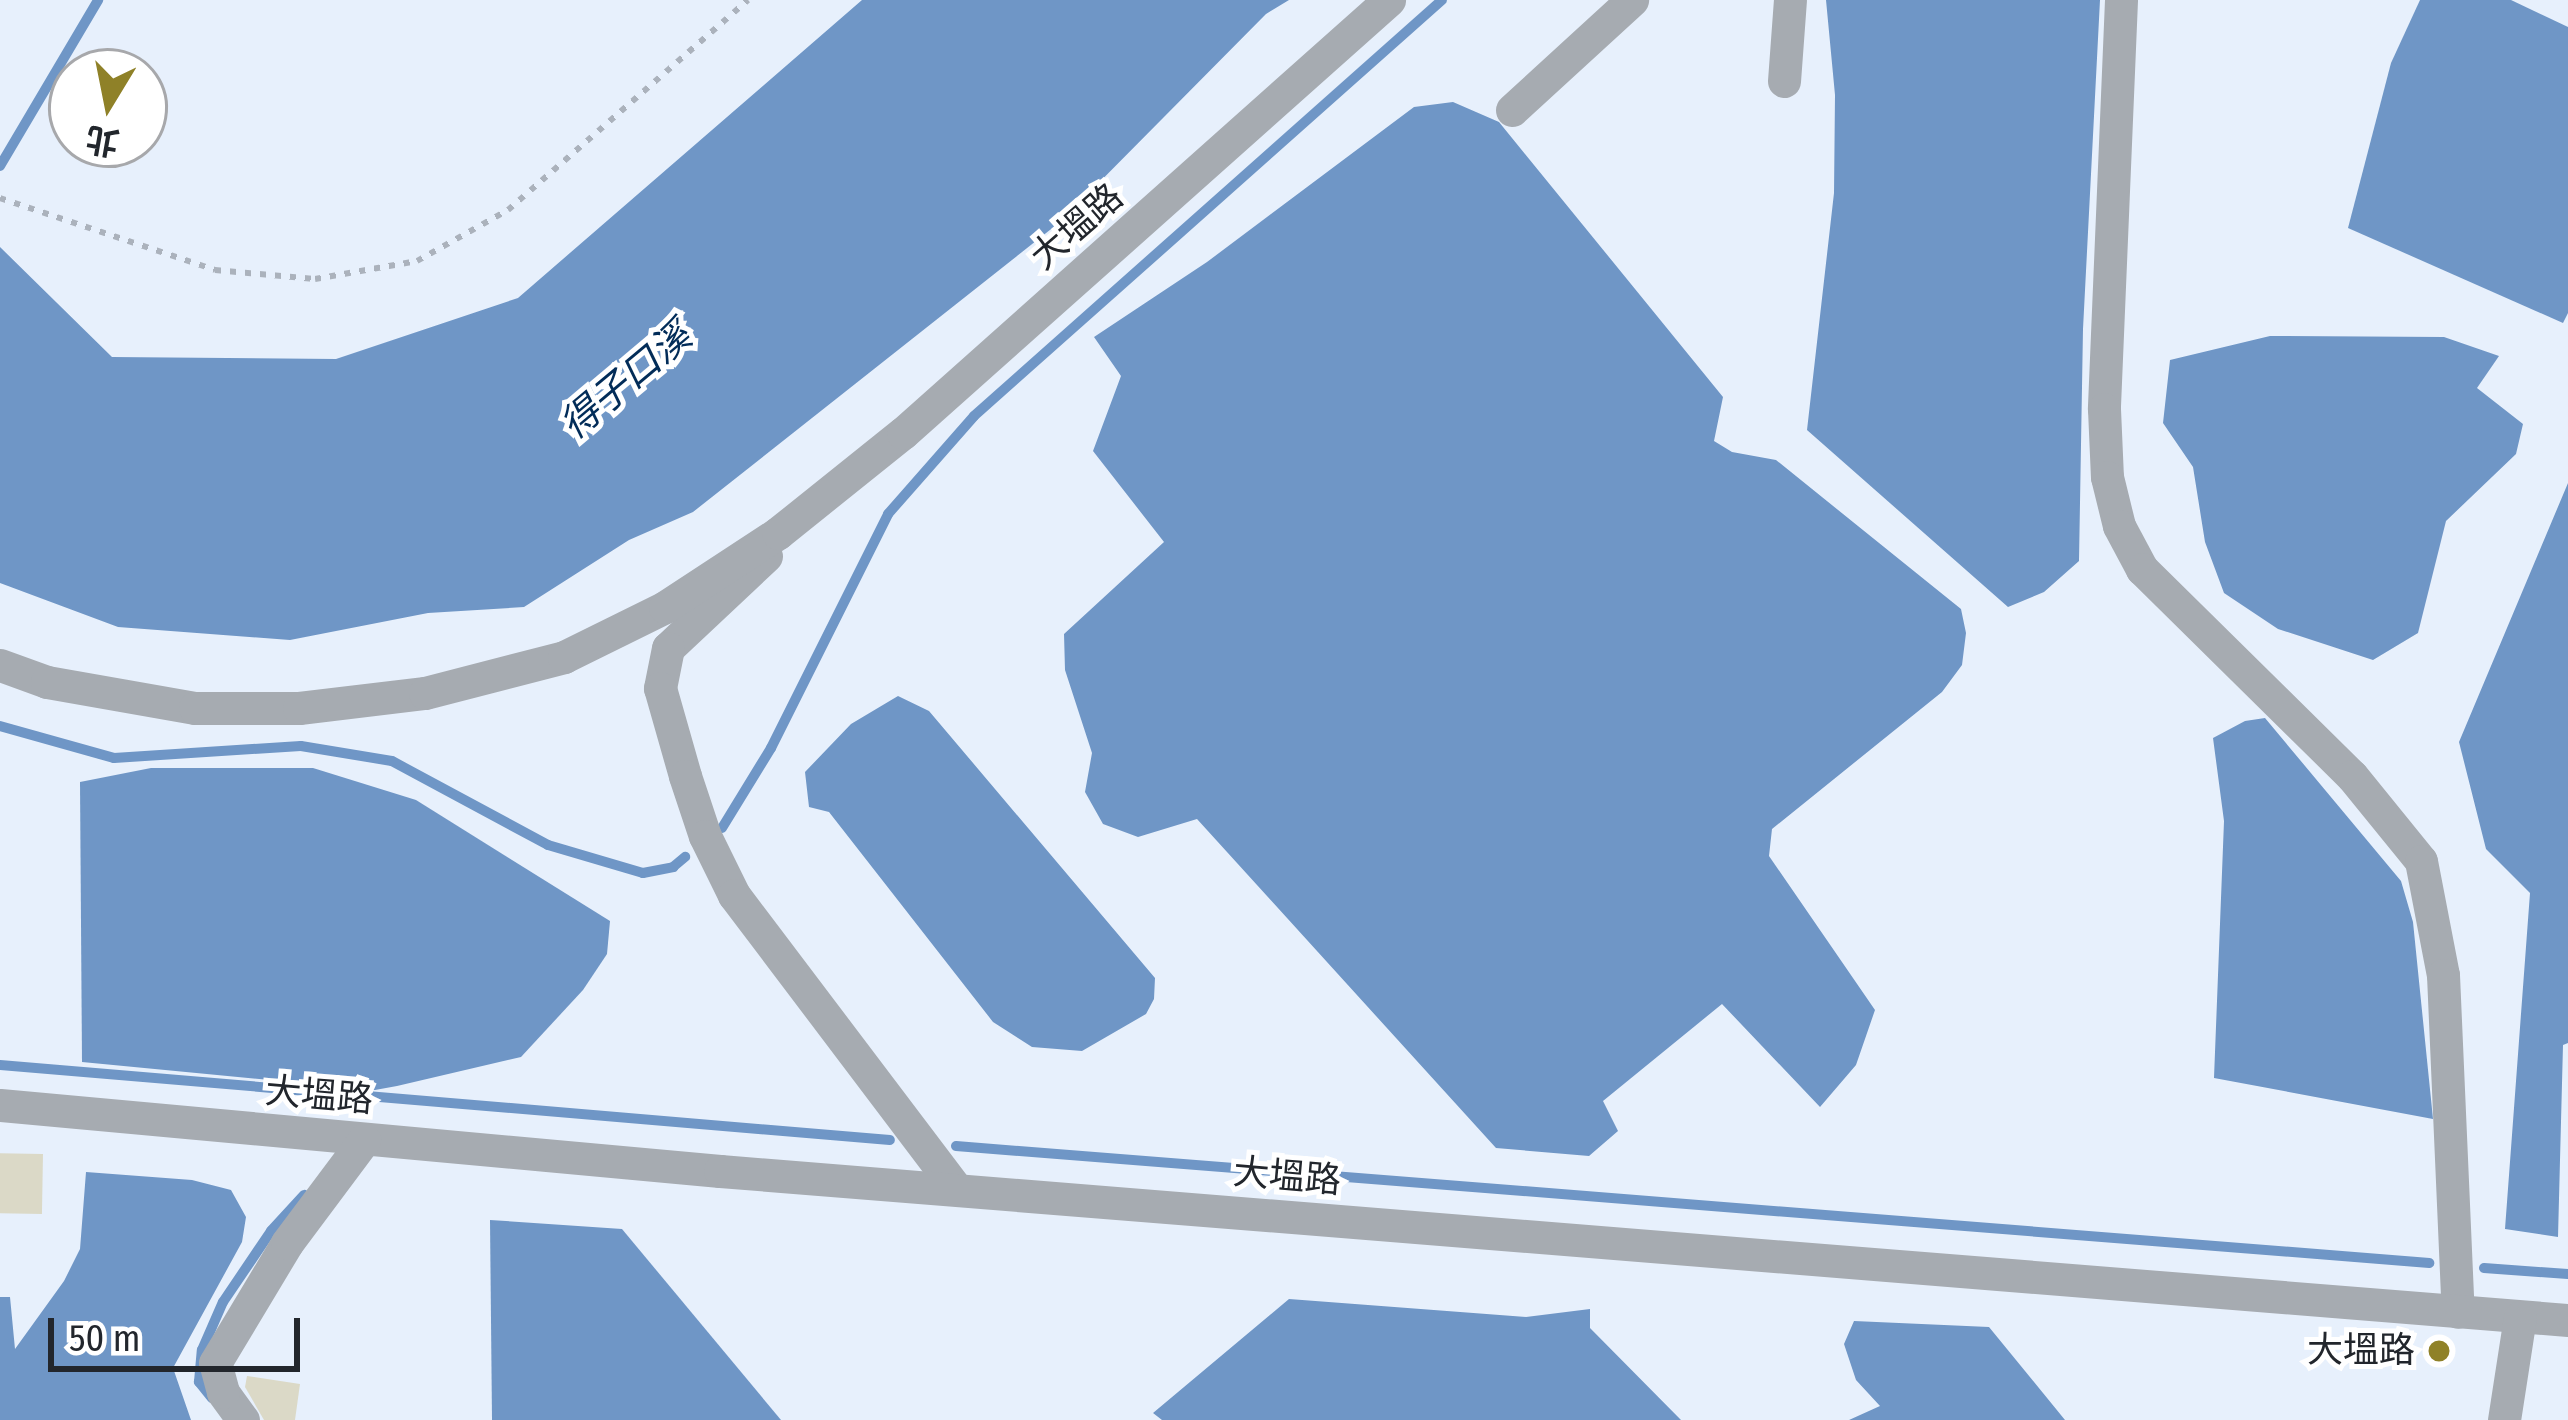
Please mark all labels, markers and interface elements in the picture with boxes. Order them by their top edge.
north arrow [48,48,168,168]
text: 北 [83,118,122,163]
street label: 大塭路 [1022,175,1132,279]
water label: 得子口溪 [551,313,701,449]
street label: 大塭路 [263,1070,375,1122]
street label: 大塭路 [1231,1151,1343,1203]
scale bar [54,1294,306,1368]
text: 50 m [69,1317,140,1361]
place label: 大塭路 [2307,1329,2415,1373]
marker: 大塭路 [2426,1338,2452,1364]

